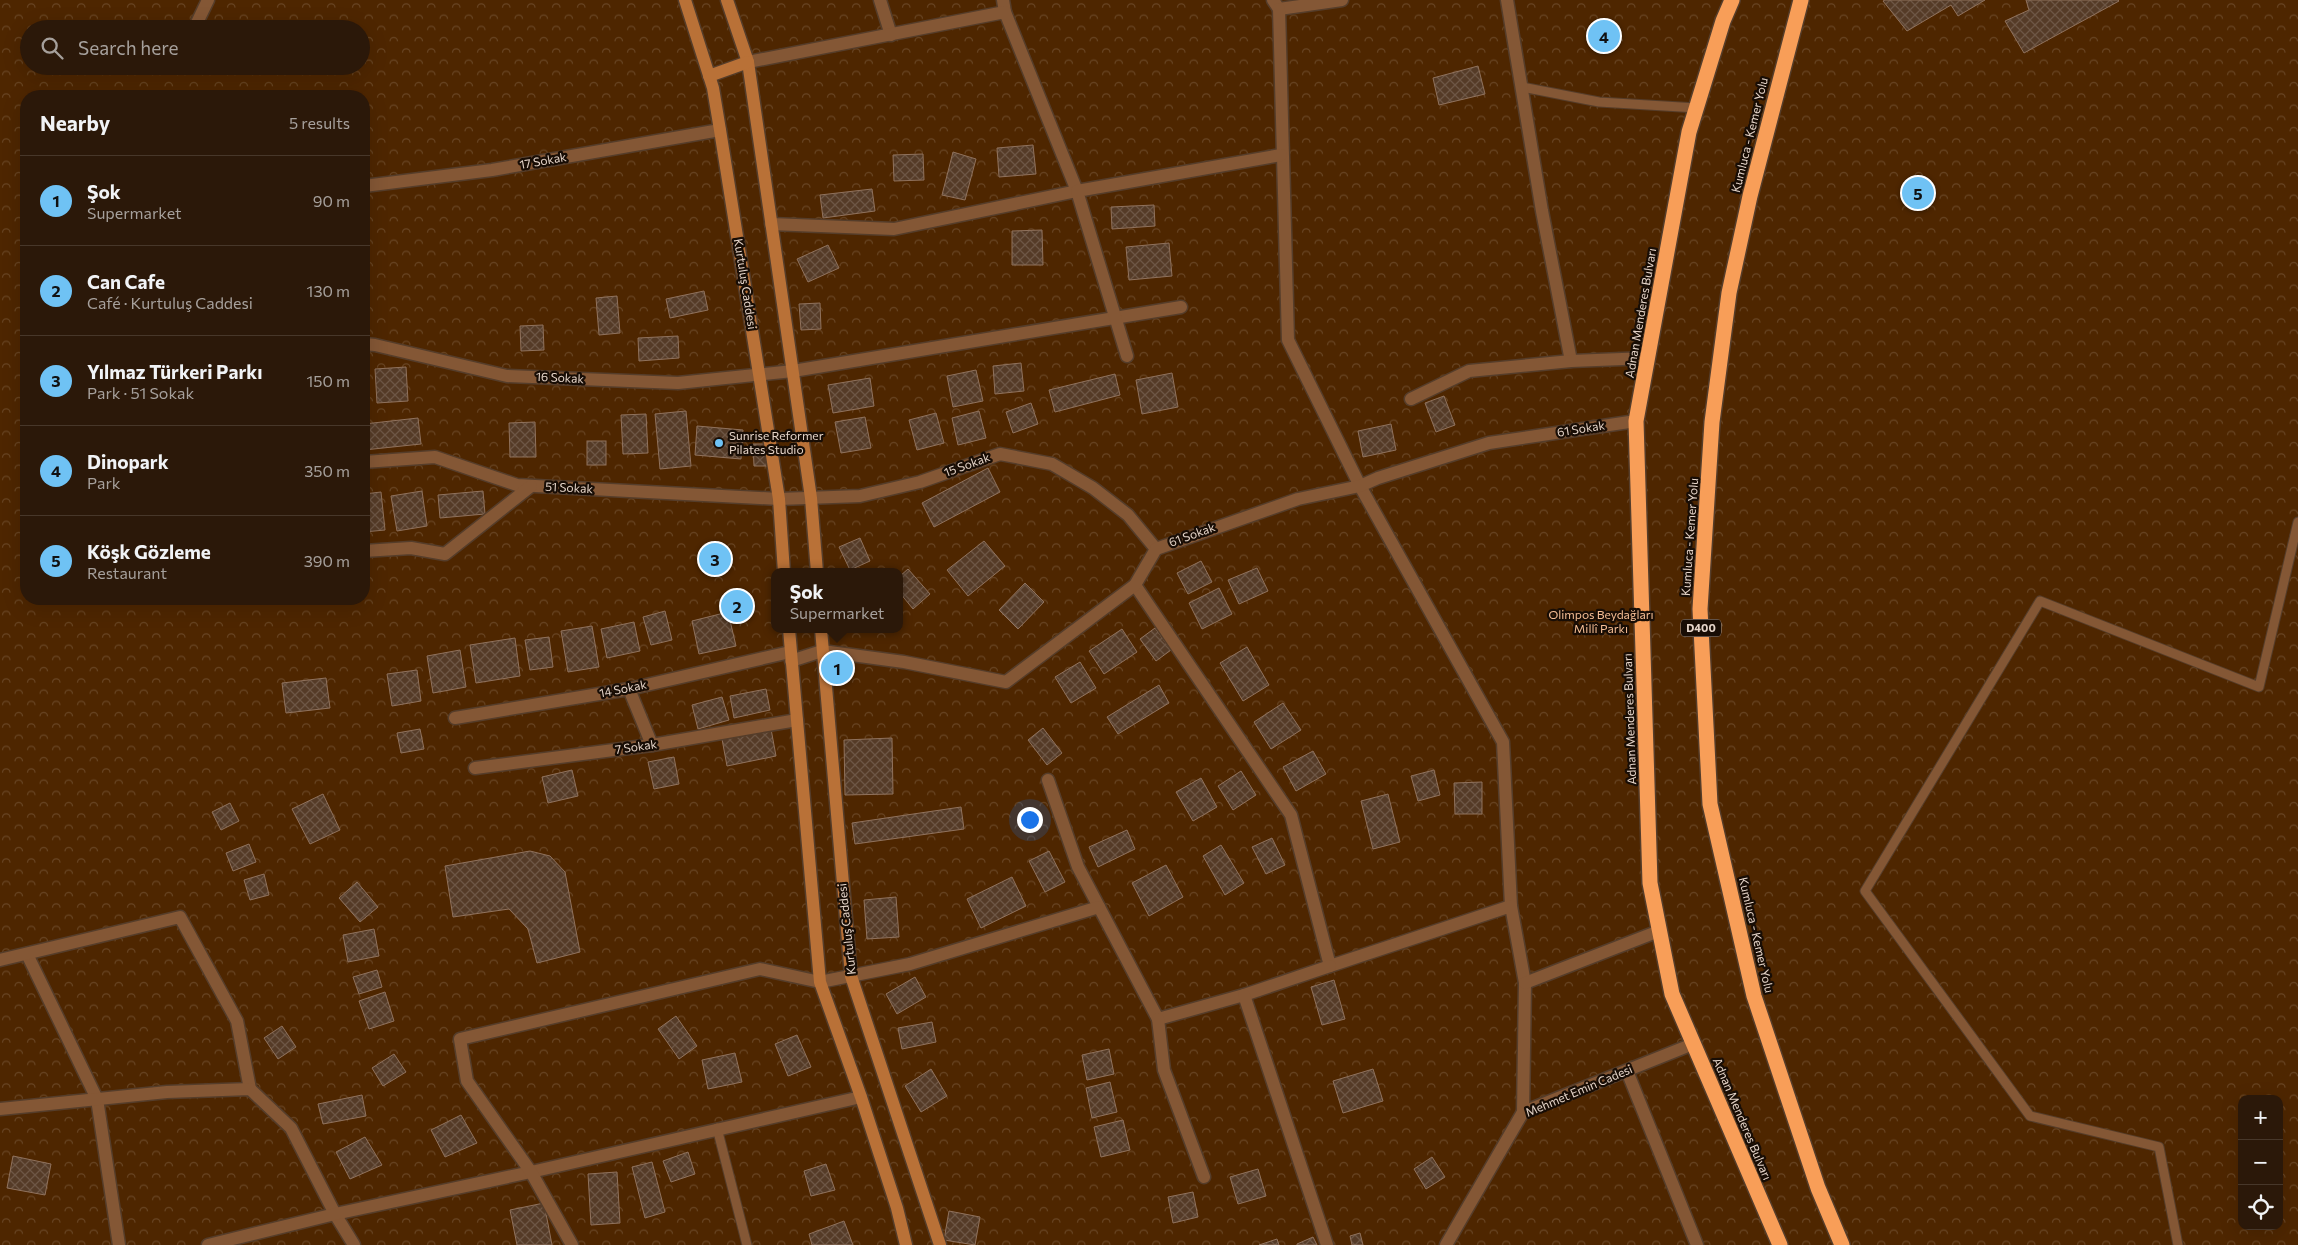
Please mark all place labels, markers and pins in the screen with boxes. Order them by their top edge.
pin: 4 [1588,17,1620,55]
pin: 5 [1902,174,1934,212]
place label: Sunrise Reformer Pilates Studio [729,428,824,456]
marker: Sunrise Reformer Pilates Studio [713,437,725,449]
pin: 3 [699,540,731,578]
pin: 2 [721,587,753,625]
pin: 1 [821,649,853,687]

